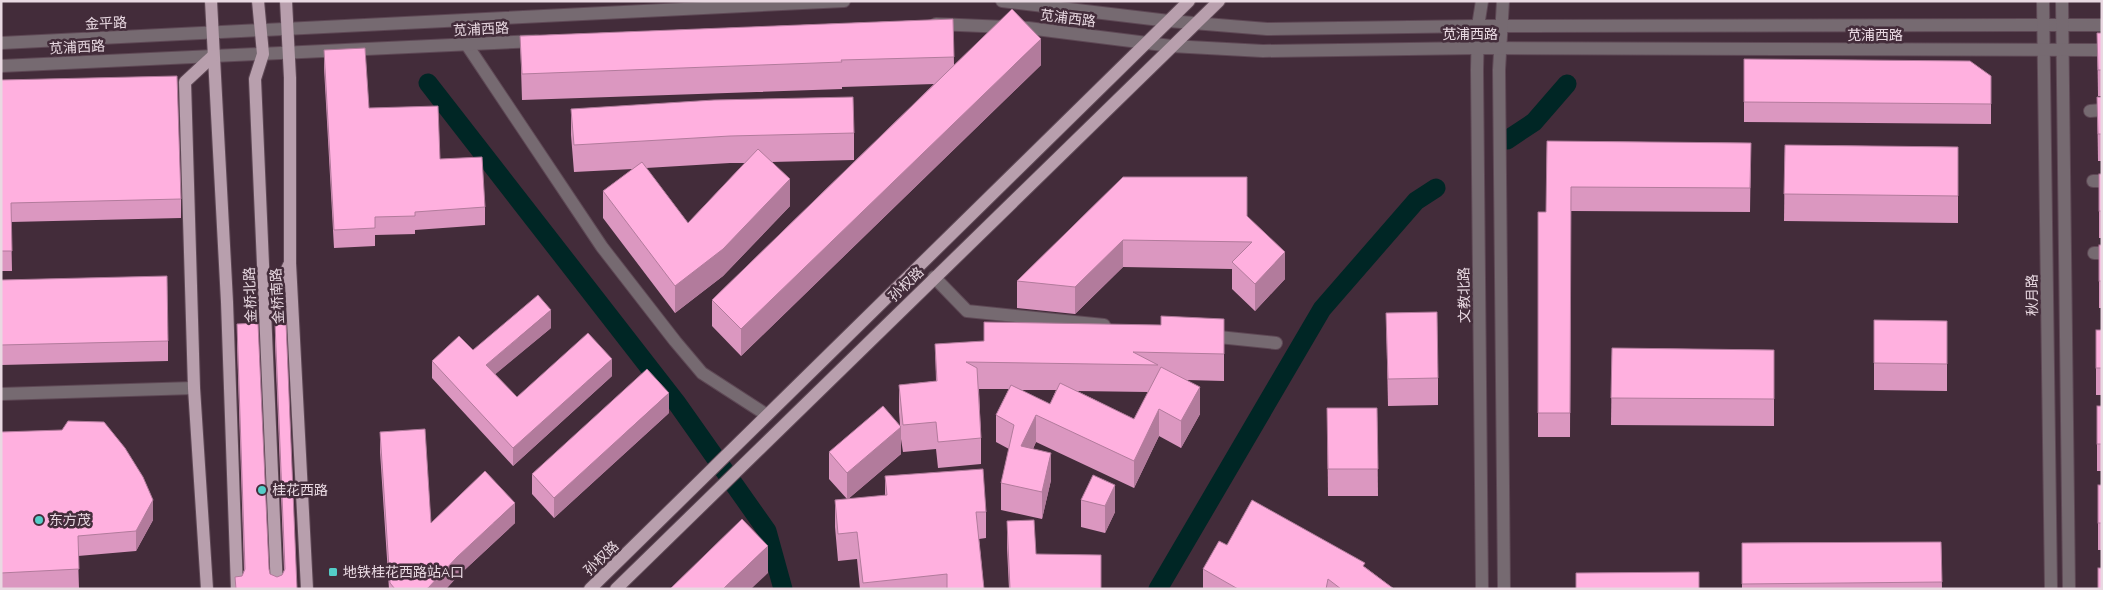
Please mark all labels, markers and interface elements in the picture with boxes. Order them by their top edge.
street label: 苋浦西路 [1039,6,1097,30]
street label: 金平路 [85,13,127,33]
street label: 苋浦西路 [453,19,509,39]
street label: 苋浦西路 [1442,25,1498,43]
street label: 苋浦西路 [1847,26,1903,44]
street label: 苋浦西路 [49,37,105,57]
street label: 孙权路 [885,263,927,305]
street label: 金桥北路 [240,267,260,323]
street label: 文教北路 [1455,267,1473,323]
street label: 金桥南路 [267,268,287,324]
street label: 秋月路 [2023,274,2041,316]
place label: 桂花西路 [272,481,328,499]
marker: 桂花西路 [256,484,268,496]
place label: 东方茂 [49,511,91,529]
marker: 东方茂 [33,514,45,526]
street label: 孙权路 [580,537,622,579]
place label: 地铁桂花西路站A口 [343,563,464,581]
marker: 地铁桂花西路站A口 [327,566,339,578]

